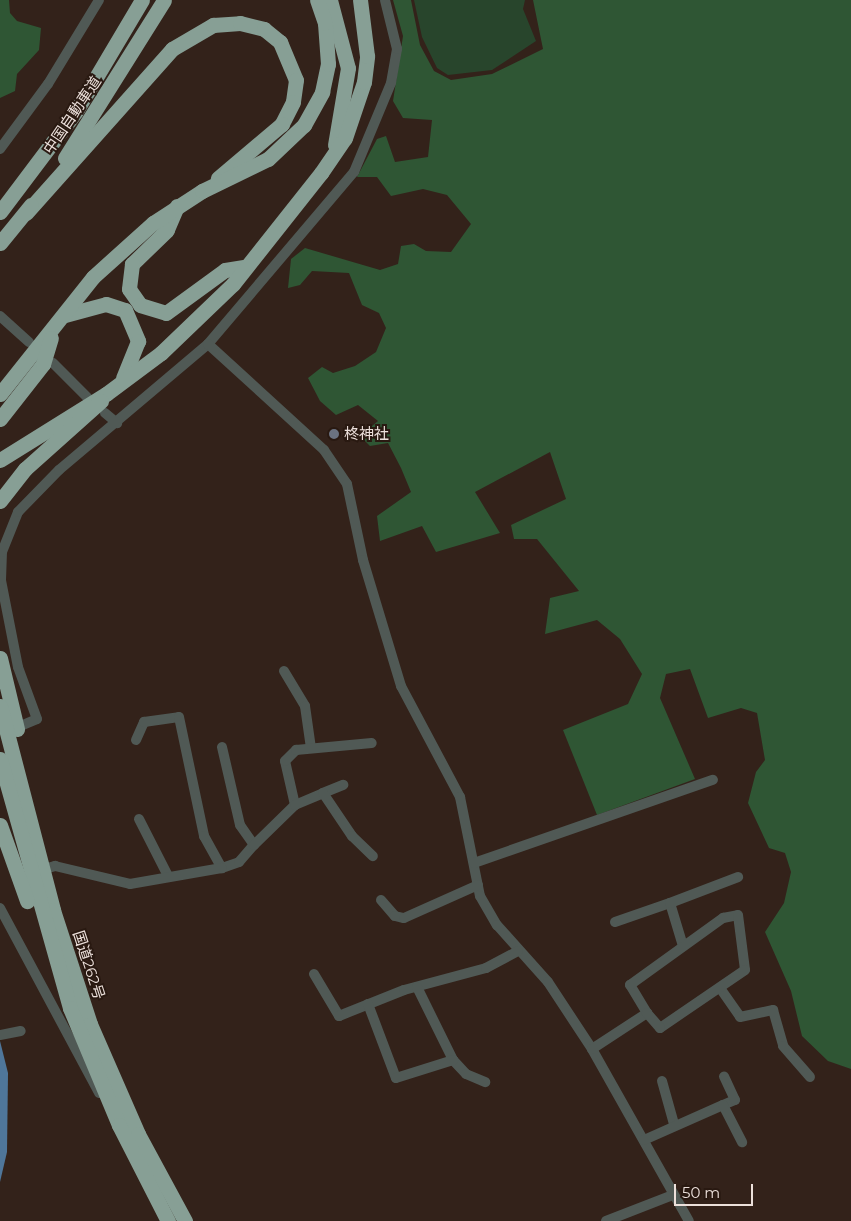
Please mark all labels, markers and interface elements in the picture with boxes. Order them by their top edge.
street label: 中国自動車道 [39,73,105,157]
place label: 柊神社 [344,425,389,443]
marker: 柊神社 [328,428,340,440]
street label: 国道262号 [69,928,109,1002]
scale bar [676,1174,755,1206]
text: 50 m [682,1183,720,1202]

